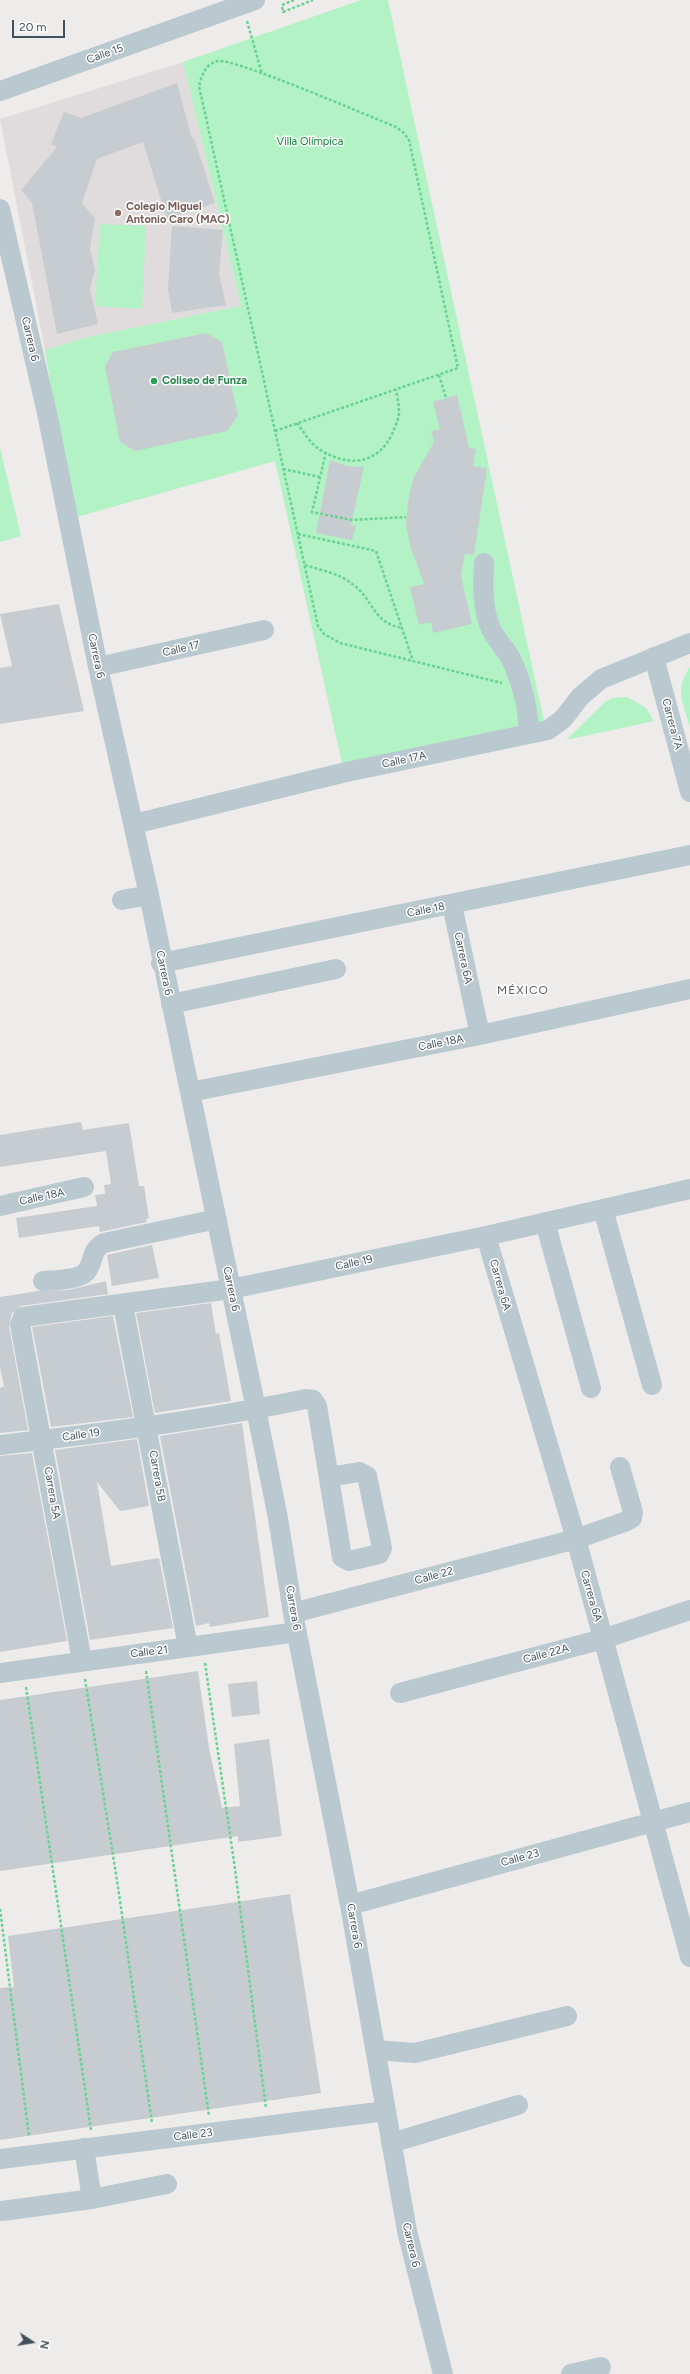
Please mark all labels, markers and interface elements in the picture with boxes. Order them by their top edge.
scale bar [14,12,67,38]
text: 20 m [19,20,47,34]
street label: Calle 15 [85,41,125,67]
park label: Villa Olímpica [277,135,343,149]
place label: Colegio Miguel Antonio Caro (MAC) [126,200,229,226]
marker: Colegio Miguel Antonio Caro (MAC) [113,208,123,218]
street label: Carrera 6 [18,315,42,363]
place label: Coliseo de Funza [162,374,247,388]
marker: Coliseo de Funza [149,376,159,386]
street label: Carrera 6 [85,632,107,680]
street label: Calle 17 [161,638,201,660]
street label: Carrera 7A [659,697,685,751]
street label: Calle 17A [381,749,427,771]
street label: Calle 18 [406,900,446,920]
street label: Carrera 6A [451,931,475,985]
street label: Carrera 6 [153,949,175,997]
district label: MÉXICO [497,983,549,997]
street label: Calle 18A [417,1032,465,1054]
street label: Calle 18A [18,1186,66,1208]
street label: Calle 19 [334,1253,374,1273]
street label: Carrera 6A [486,1258,514,1312]
street label: Carrera 6 [220,1265,242,1313]
street label: Calle 19 [61,1426,101,1444]
street label: Carrera 5B [146,1449,168,1503]
street label: Carrera 5A [41,1466,63,1520]
street label: Calle 22 [413,1565,455,1587]
street label: Carrera 6A [577,1569,605,1623]
street label: Carrera 6 [283,1585,303,1631]
street label: Calle 22A [522,1642,570,1666]
street label: Calle 21 [129,1643,169,1661]
street label: Calle 23 [499,1847,541,1869]
street label: Carrera 6 [344,1903,364,1949]
street label: Calle 23 [173,2126,213,2144]
street label: Carrera 6 [399,2221,423,2269]
north arrow [12,2322,52,2362]
text: N [37,2339,51,2350]

